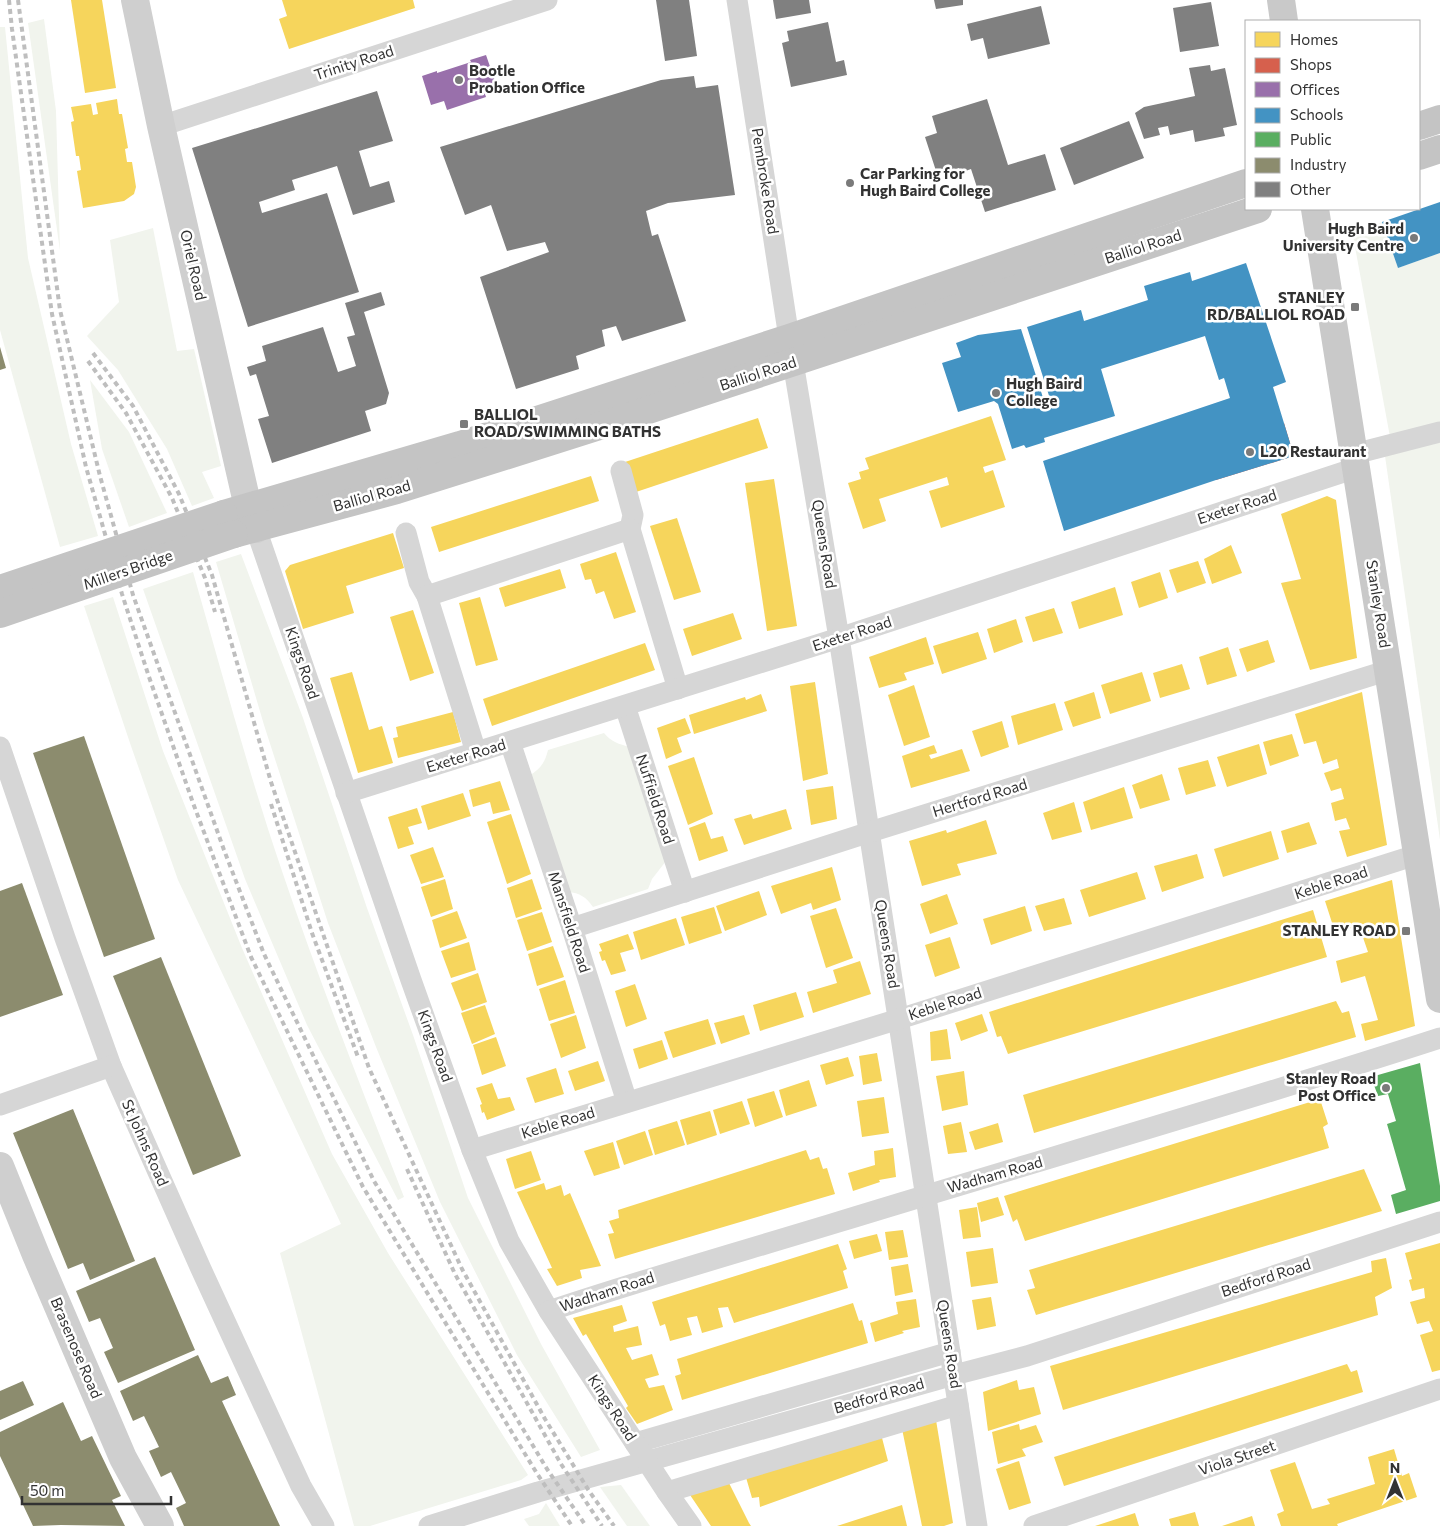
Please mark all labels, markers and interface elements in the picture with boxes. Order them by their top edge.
legend [1245,20,1420,210]
text: Homes [1290,30,1338,48]
street label: Trinity Road [312,41,396,83]
text: Shops [1290,55,1332,73]
place label: Bootle Probation Office [469,61,585,96]
marker: Bootle Probation Office [453,74,465,86]
text: Offices [1290,80,1340,98]
text: Schools [1290,105,1344,123]
street label: Pembroke Road [749,126,783,235]
text: Public [1290,130,1332,148]
text: Industry [1290,155,1347,173]
place label: Car Parking for Hugh Baird College [860,164,991,199]
marker: Car Parking for Hugh Baird College [844,177,856,189]
text: Other [1290,180,1331,198]
place label: Hugh Baird University Centre [1283,219,1404,254]
street label: Balliol Road [1102,225,1183,267]
street label: Oriel Road [177,228,211,302]
marker: Hugh Baird University Centre [1408,232,1420,244]
place label: STANLEY RD/BALLIOL ROAD [1207,288,1345,323]
marker: STANLEY RD/BALLIOL ROAD [1349,301,1361,313]
street label: Balliol Road [717,352,798,394]
place label: Hugh Baird College [1006,374,1082,409]
marker: Hugh Baird College [990,387,1002,399]
place label: BALLIOL ROAD/SWIMMING BATHS [474,405,661,440]
marker: BALLIOL ROAD/SWIMMING BATHS [458,418,470,430]
place label: L20 Restaurant [1260,442,1366,460]
marker: L20 Restaurant [1244,446,1256,458]
street label: Balliol Road [331,475,413,515]
street label: Exeter Road [1195,485,1279,527]
street label: Queens Road [809,498,841,590]
street label: Millers Bridge [81,545,175,593]
street label: Stanley Road [1363,559,1395,649]
street label: Exeter Road [810,612,894,654]
street label: Kings Road [282,624,324,701]
street label: Exeter Road [424,734,508,776]
street label: Nuffield Road [633,752,679,846]
street label: Hertford Road [930,774,1029,820]
street label: Keble Road [1292,862,1370,902]
street label: Mansfield Road [545,869,595,975]
street label: Queens Road [872,898,904,990]
place label: STANLEY ROAD [1282,921,1396,939]
marker: STANLEY ROAD [1400,925,1412,937]
street label: Keble Road [906,983,984,1023]
street label: Kings Road [415,1007,457,1084]
place label: Stanley Road Post Office [1286,1069,1376,1104]
marker: Stanley Road Post Office [1380,1082,1392,1094]
street label: St Johns Road [119,1096,173,1189]
street label: Keble Road [519,1102,597,1142]
street label: Wadham Road [945,1152,1045,1196]
street label: Bedford Road [1219,1254,1313,1300]
street label: Wadham Road [557,1267,656,1315]
street label: Brasenose Road [48,1294,106,1401]
street label: Queens Road [934,1298,966,1390]
street label: Kings Road [585,1371,641,1444]
street label: Bedford Road [832,1374,926,1417]
street label: Viola Street [1196,1436,1277,1479]
north arrow [1370,1456,1420,1506]
text: N [1390,1459,1400,1476]
scale bar [22,1474,171,1506]
text: 50 m [30,1481,64,1499]

